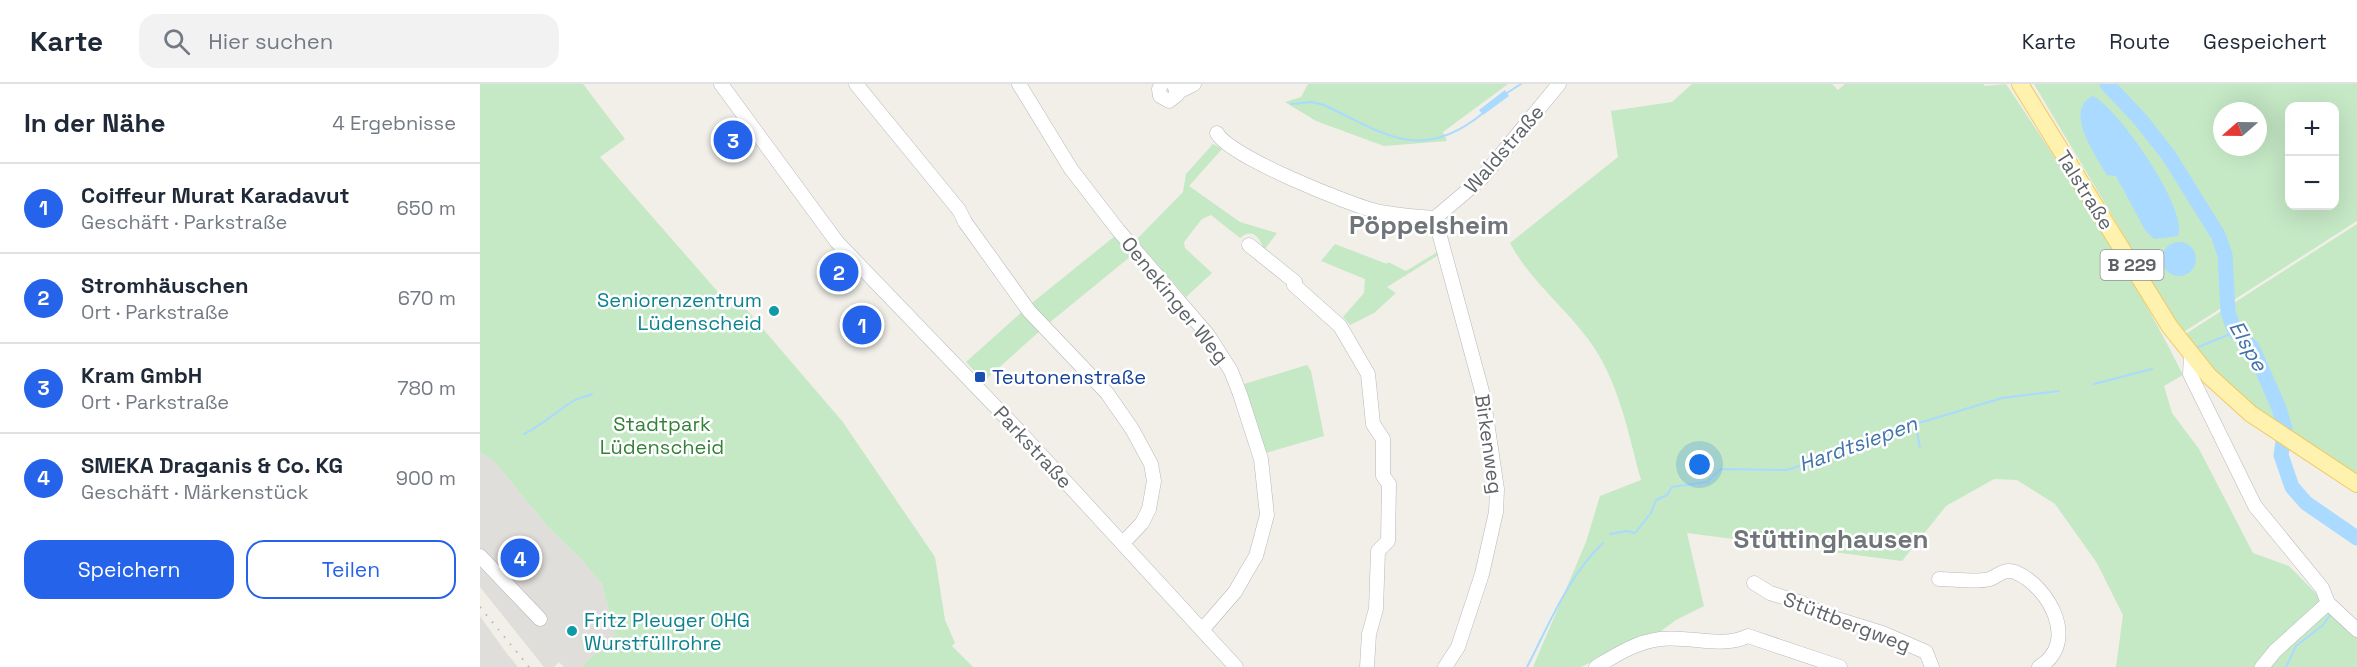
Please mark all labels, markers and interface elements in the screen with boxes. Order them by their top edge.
search box [139,14,559,68]
text: Karte [30,23,103,59]
icon: search [160,25,193,58]
text: Hier suchen [208,27,333,55]
text: Karte [2022,28,2076,55]
text: Route [2109,28,2170,55]
text: Gespeichert [2203,28,2327,55]
street label: Waldstraße [1458,99,1550,199]
north arrow [2213,102,2267,156]
map controls [2285,102,2339,210]
button: + [2285,102,2339,156]
text: In der Nähe [24,106,165,140]
text: 4 Ergebnisse [332,110,456,136]
pin: 3 [714,118,752,162]
street label: Talstraße [2050,145,2120,235]
button: − [2285,156,2339,210]
text: Coiffeur Murat Karadavut [81,181,350,209]
text: 1 [39,195,48,221]
text: 650 m [397,195,456,221]
district label: Pöppelsheim [1349,208,1509,242]
text: Geschäft · Parkstraße [81,209,287,235]
street label: Oenekinger Weg [1116,231,1234,369]
pin: 2 [820,250,858,294]
road number: B 229 [2100,250,2164,280]
text: Stromhäuschen [81,271,249,299]
text: 2 [38,285,49,311]
text: 670 m [398,285,456,311]
place label: Seniorenzentrum Lüdenscheid [597,287,762,336]
text: Ort · Parkstraße [81,299,229,325]
pin: 1 [842,302,881,348]
marker: Seniorenzentrum Lüdenscheid [767,304,781,318]
water label: Elspe [2223,316,2274,377]
text: Kram GmbH [81,361,202,389]
place label: Teutonenstraße [992,364,1146,390]
marker: Teutonenstraße [973,370,987,384]
text: 3 [37,375,50,401]
text: 780 m [397,375,456,401]
text: Ort · Parkstraße [81,389,229,415]
street label: Birkenweg [1469,392,1509,496]
street label: Parkstraße [988,400,1078,494]
water label: Hardtsiepen [1795,409,1922,477]
park label: Stadtpark Lüdenscheid [600,411,724,460]
your location [1685,450,1714,479]
text: SMEKA Draganis & Co. KG [81,451,343,479]
text: 4 [37,465,50,491]
text: 900 m [396,465,456,491]
text: Geschäft · Märkenstück [81,479,309,505]
district label: Stüttinghausen [1734,522,1928,556]
pin: 4 [500,536,540,580]
button: Speichern [24,540,234,599]
button: Teilen [246,540,456,599]
street label: Stüttbergweg [1780,586,1914,658]
place label: Fritz Pleuger OHG Wurstfüllrohre [584,607,750,656]
marker: Fritz Pleuger OHG Wurstfüllrohre [565,624,579,638]

